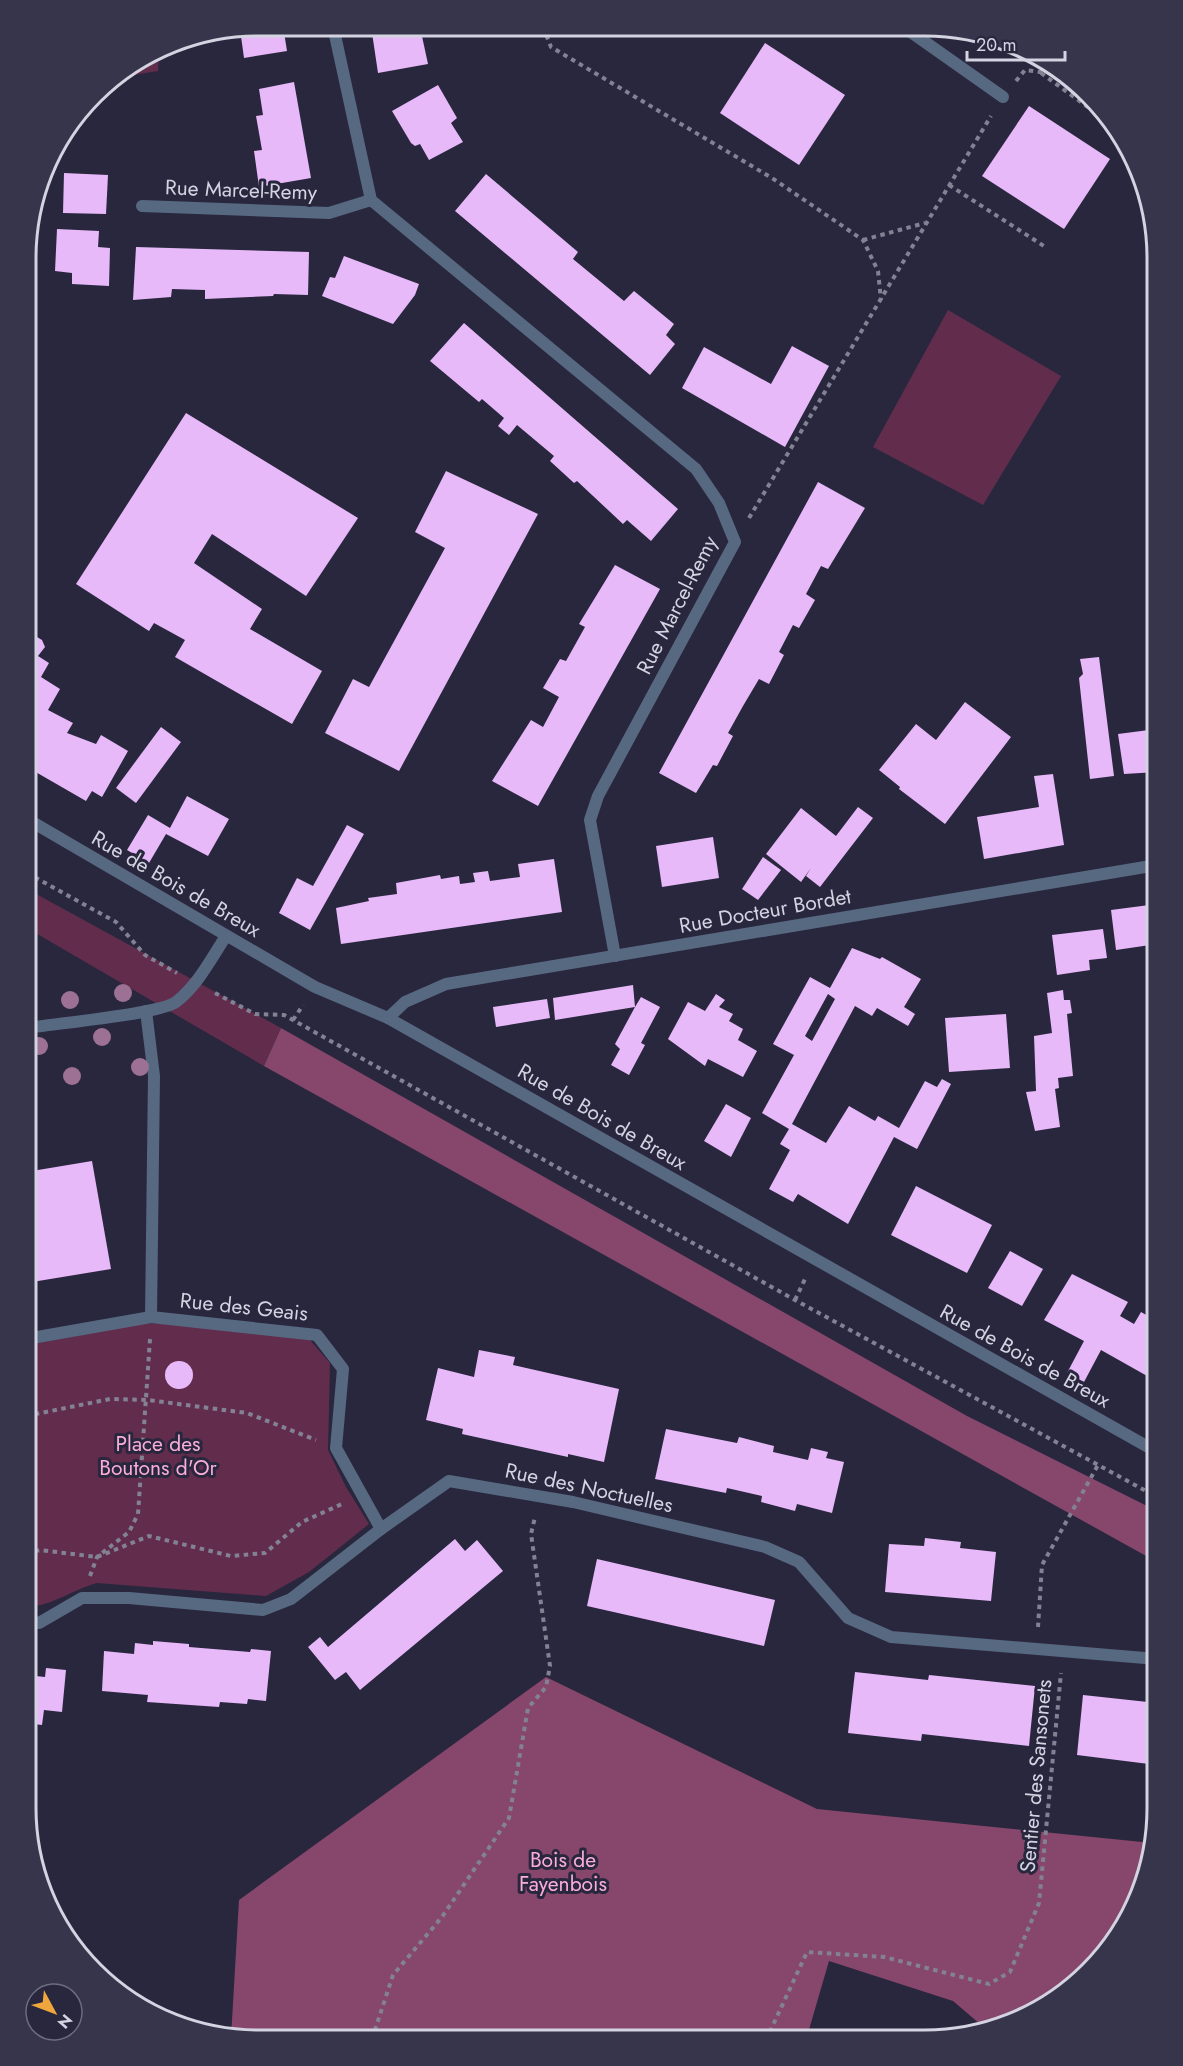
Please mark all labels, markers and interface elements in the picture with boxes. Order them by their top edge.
scale bar [967,24,1064,62]
text: 20 m [976,32,1016,58]
street label: Rue Marcel-Remy [164,172,318,208]
street label: Rue Marcel-Remy [629,530,725,680]
street label: Rue de Bois de Breux [86,823,266,945]
street label: Rue Docteur Bordet [677,881,853,941]
street label: Rue de Bois de Breux [512,1056,692,1178]
street label: Rue des Geais [179,1285,309,1329]
street label: Rue de Bois de Breux [934,1297,1116,1415]
park label: Place des Boutons d'Or [99,1429,218,1483]
street label: Rue des Noctuelles [502,1456,676,1520]
street label: Sentier des Sansonets [1013,1678,1059,1874]
park label: Bois de Fayenbois [519,1845,607,1899]
north arrow [24,1982,84,2042]
text: N [52,2009,78,2034]

